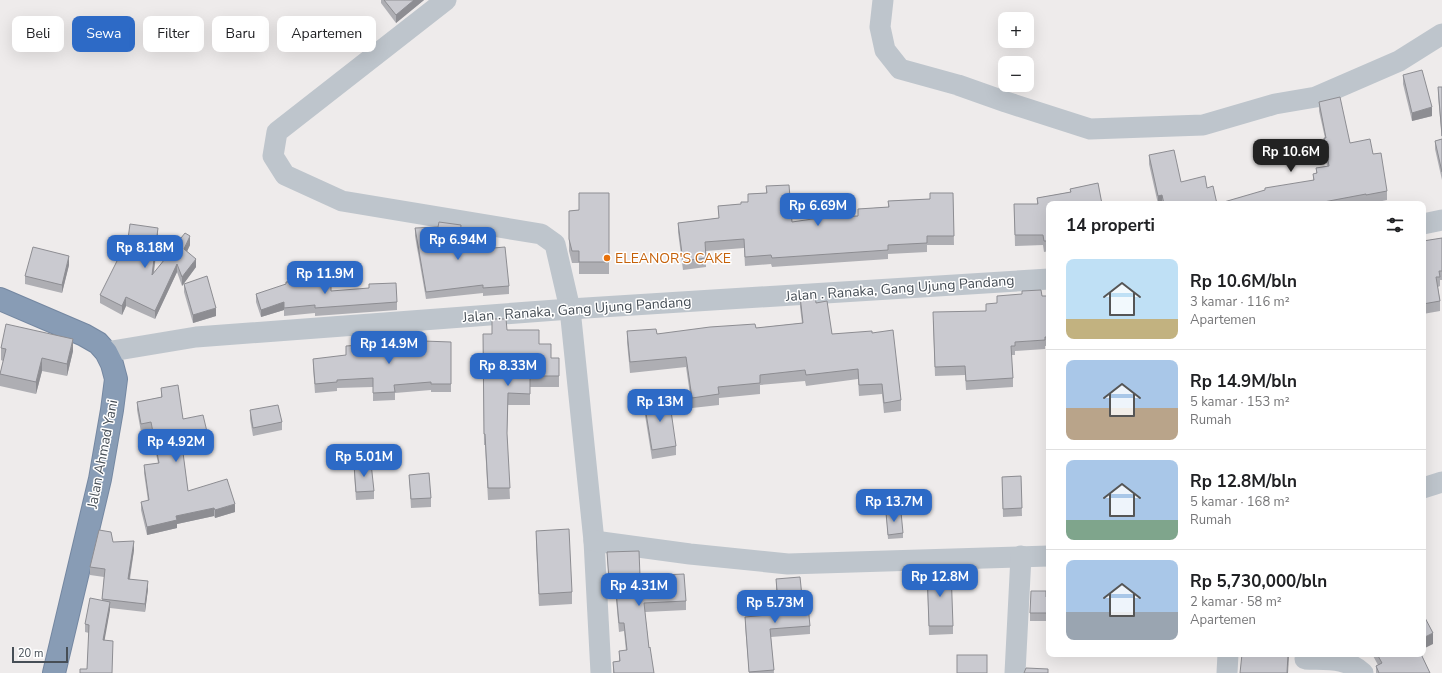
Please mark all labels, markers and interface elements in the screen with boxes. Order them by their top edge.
map controls [998,12,1034,92]
button: + [998,12,1034,48]
chip: Beli [12,16,64,52]
chip: Sewa [72,16,135,52]
chip: Filter [143,16,204,52]
chip: Baru [212,16,269,52]
chip: Apartemen [277,16,376,52]
button: − [998,56,1034,92]
pin: Rp 10.6M [1250,139,1332,173]
text: Rp 10.6M [1262,143,1320,161]
pin: Rp 6.69M [777,193,859,227]
text: Rp 6.69M [789,197,847,215]
text: 14 properti [1066,214,1155,237]
icon: filters [1384,214,1406,236]
pin: Rp 6.94M [417,227,499,261]
text: Rp 6.94M [429,231,487,249]
pin: Rp 8.18M [104,235,186,269]
text: Rp 8.18M [116,239,174,257]
place label: ELEANOR'S CAKE [615,249,731,268]
marker: ELEANOR'S CAKE [602,253,612,263]
pin: Rp 11.9M [284,261,366,295]
text: Rp 11.9M [296,265,354,283]
text: Rp 10.6M/bln [1190,270,1297,293]
street label: Jalan . Ranaka, Gang Ujung Pandang [784,271,1015,306]
icon: home [1098,275,1146,323]
street label: Jalan . Ranaka, Gang Ujung Pandang [461,292,692,327]
text: 3 kamar · 116 m² [1190,293,1290,311]
text: Apartemen [1190,311,1256,329]
pin: Rp 14.9M [348,331,430,365]
text: Rp 14.9M [360,335,418,353]
pin: Rp 8.33M [467,353,549,387]
text: Rp 8.33M [479,357,537,375]
text: Rp 14.9M/bln [1190,370,1297,393]
icon: home [1098,376,1146,424]
pin: Rp 13M [627,389,693,423]
text: Rp 13M [636,393,684,411]
text: 5 kamar · 153 m² [1190,393,1290,411]
street label: Jalan Ahmad Yani [82,398,122,511]
text: Rumah [1190,411,1231,429]
pin: Rp 4.92M [135,429,217,463]
text: Rp 4.92M [147,433,205,451]
pin: Rp 5.01M [323,444,405,478]
text: Rp 5.01M [335,448,393,466]
text: Rp 12.8M/bln [1190,470,1297,493]
icon: home [1098,476,1146,524]
pin: Rp 13.7M [853,489,935,523]
text: Rp 13.7M [865,493,923,511]
text: 5 kamar · 168 m² [1190,493,1290,511]
text: Rumah [1190,511,1231,529]
pin: Rp 12.8M [899,564,981,598]
text: Rp 12.8M [911,568,969,586]
text: Rp 5,730,000/bln [1190,570,1327,593]
pin: Rp 4.31M [598,573,680,607]
icon: home [1098,576,1146,624]
text: Rp 4.31M [610,577,668,595]
pin: Rp 5.73M [734,590,816,624]
text: 2 kamar · 58 m² [1190,593,1282,611]
text: Rp 5.73M [746,594,804,612]
text: Apartemen [1190,611,1256,629]
scale bar [12,645,68,664]
text: 20 m [18,646,43,661]

